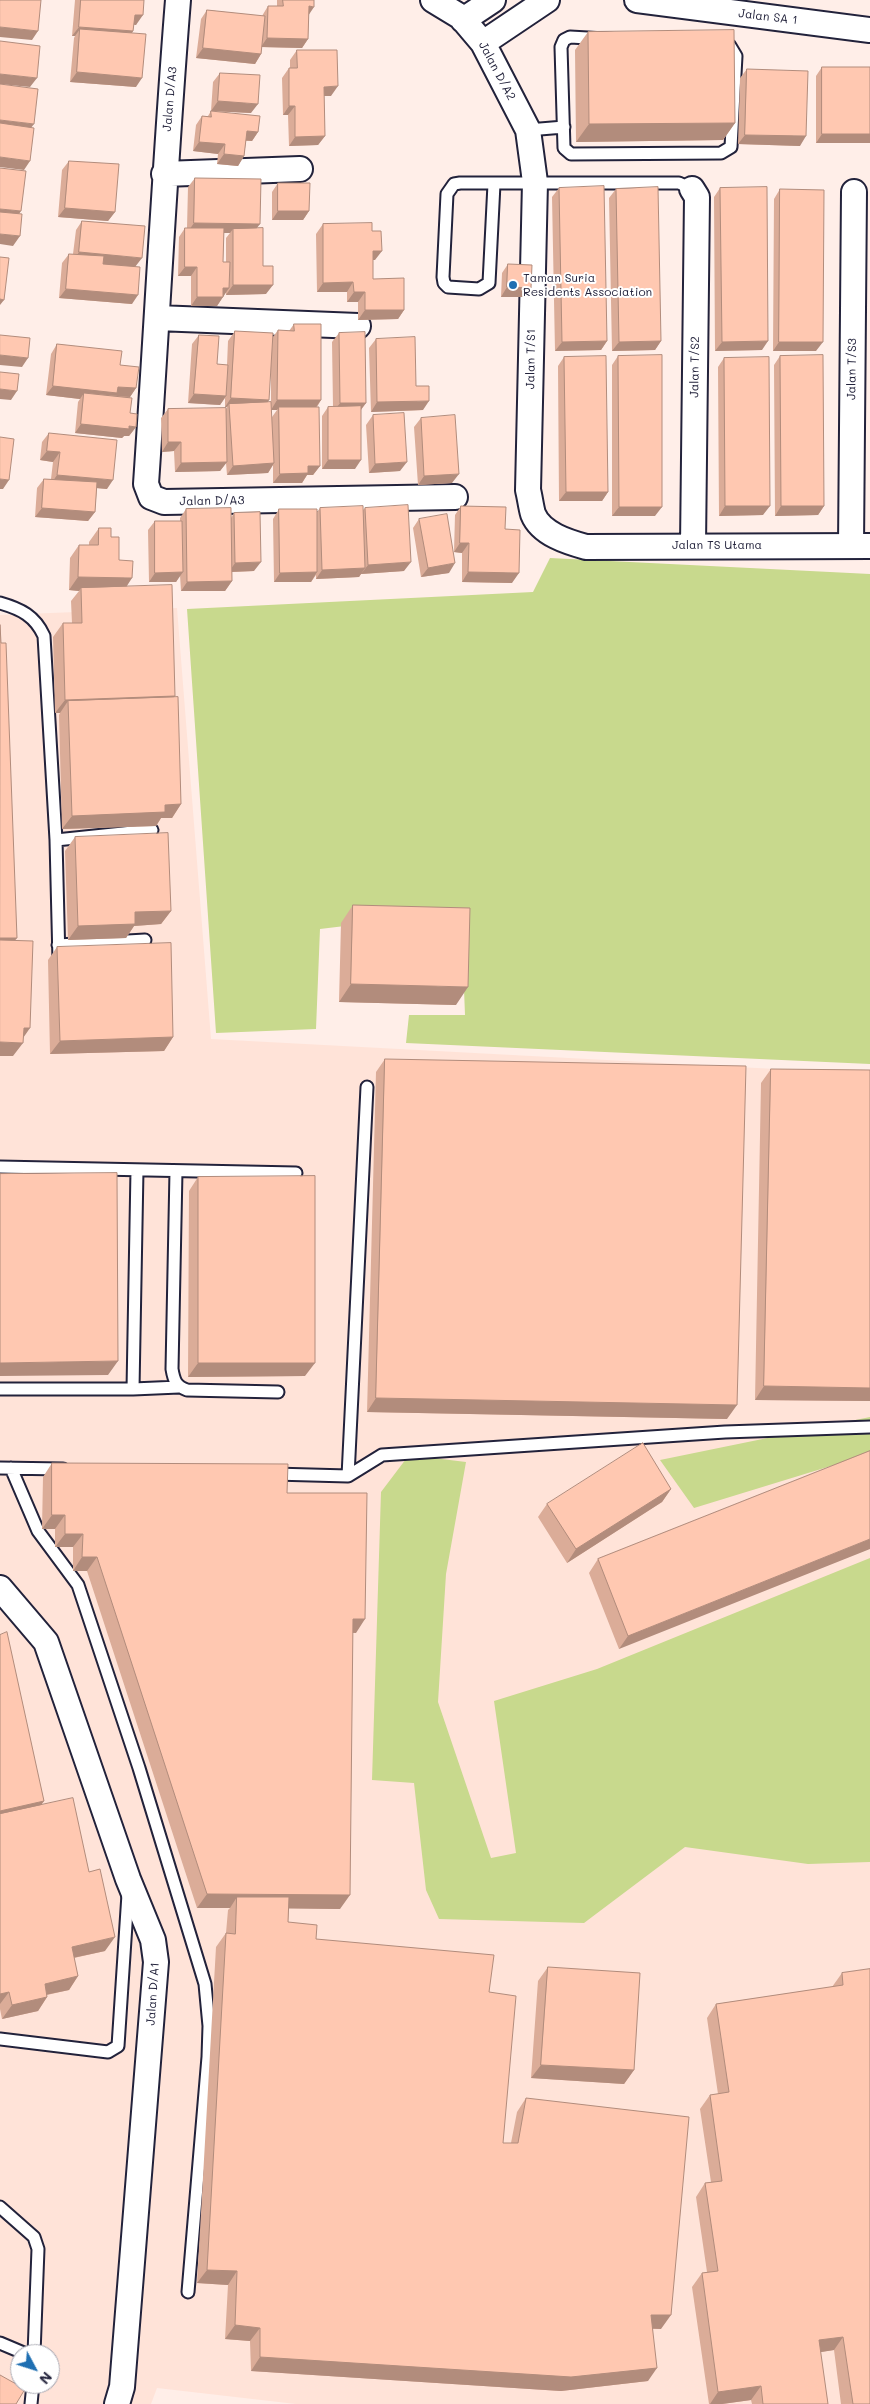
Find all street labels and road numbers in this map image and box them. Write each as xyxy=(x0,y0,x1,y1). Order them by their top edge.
street label: Jalan SA 1 xyxy=(738,6,798,28)
street label: Jalan D/A2 xyxy=(475,39,519,103)
street label: Jalan D/A3 xyxy=(160,66,180,132)
street label: Jalan T/S1 xyxy=(523,329,539,389)
street label: Jalan T/S2 xyxy=(687,336,703,398)
street label: Jalan T/S3 xyxy=(844,338,860,400)
street label: Jalan D/A3 xyxy=(179,493,245,509)
street label: Jalan TS Utama xyxy=(672,538,762,552)
street label: Jalan D/A1 xyxy=(144,1962,162,2026)

